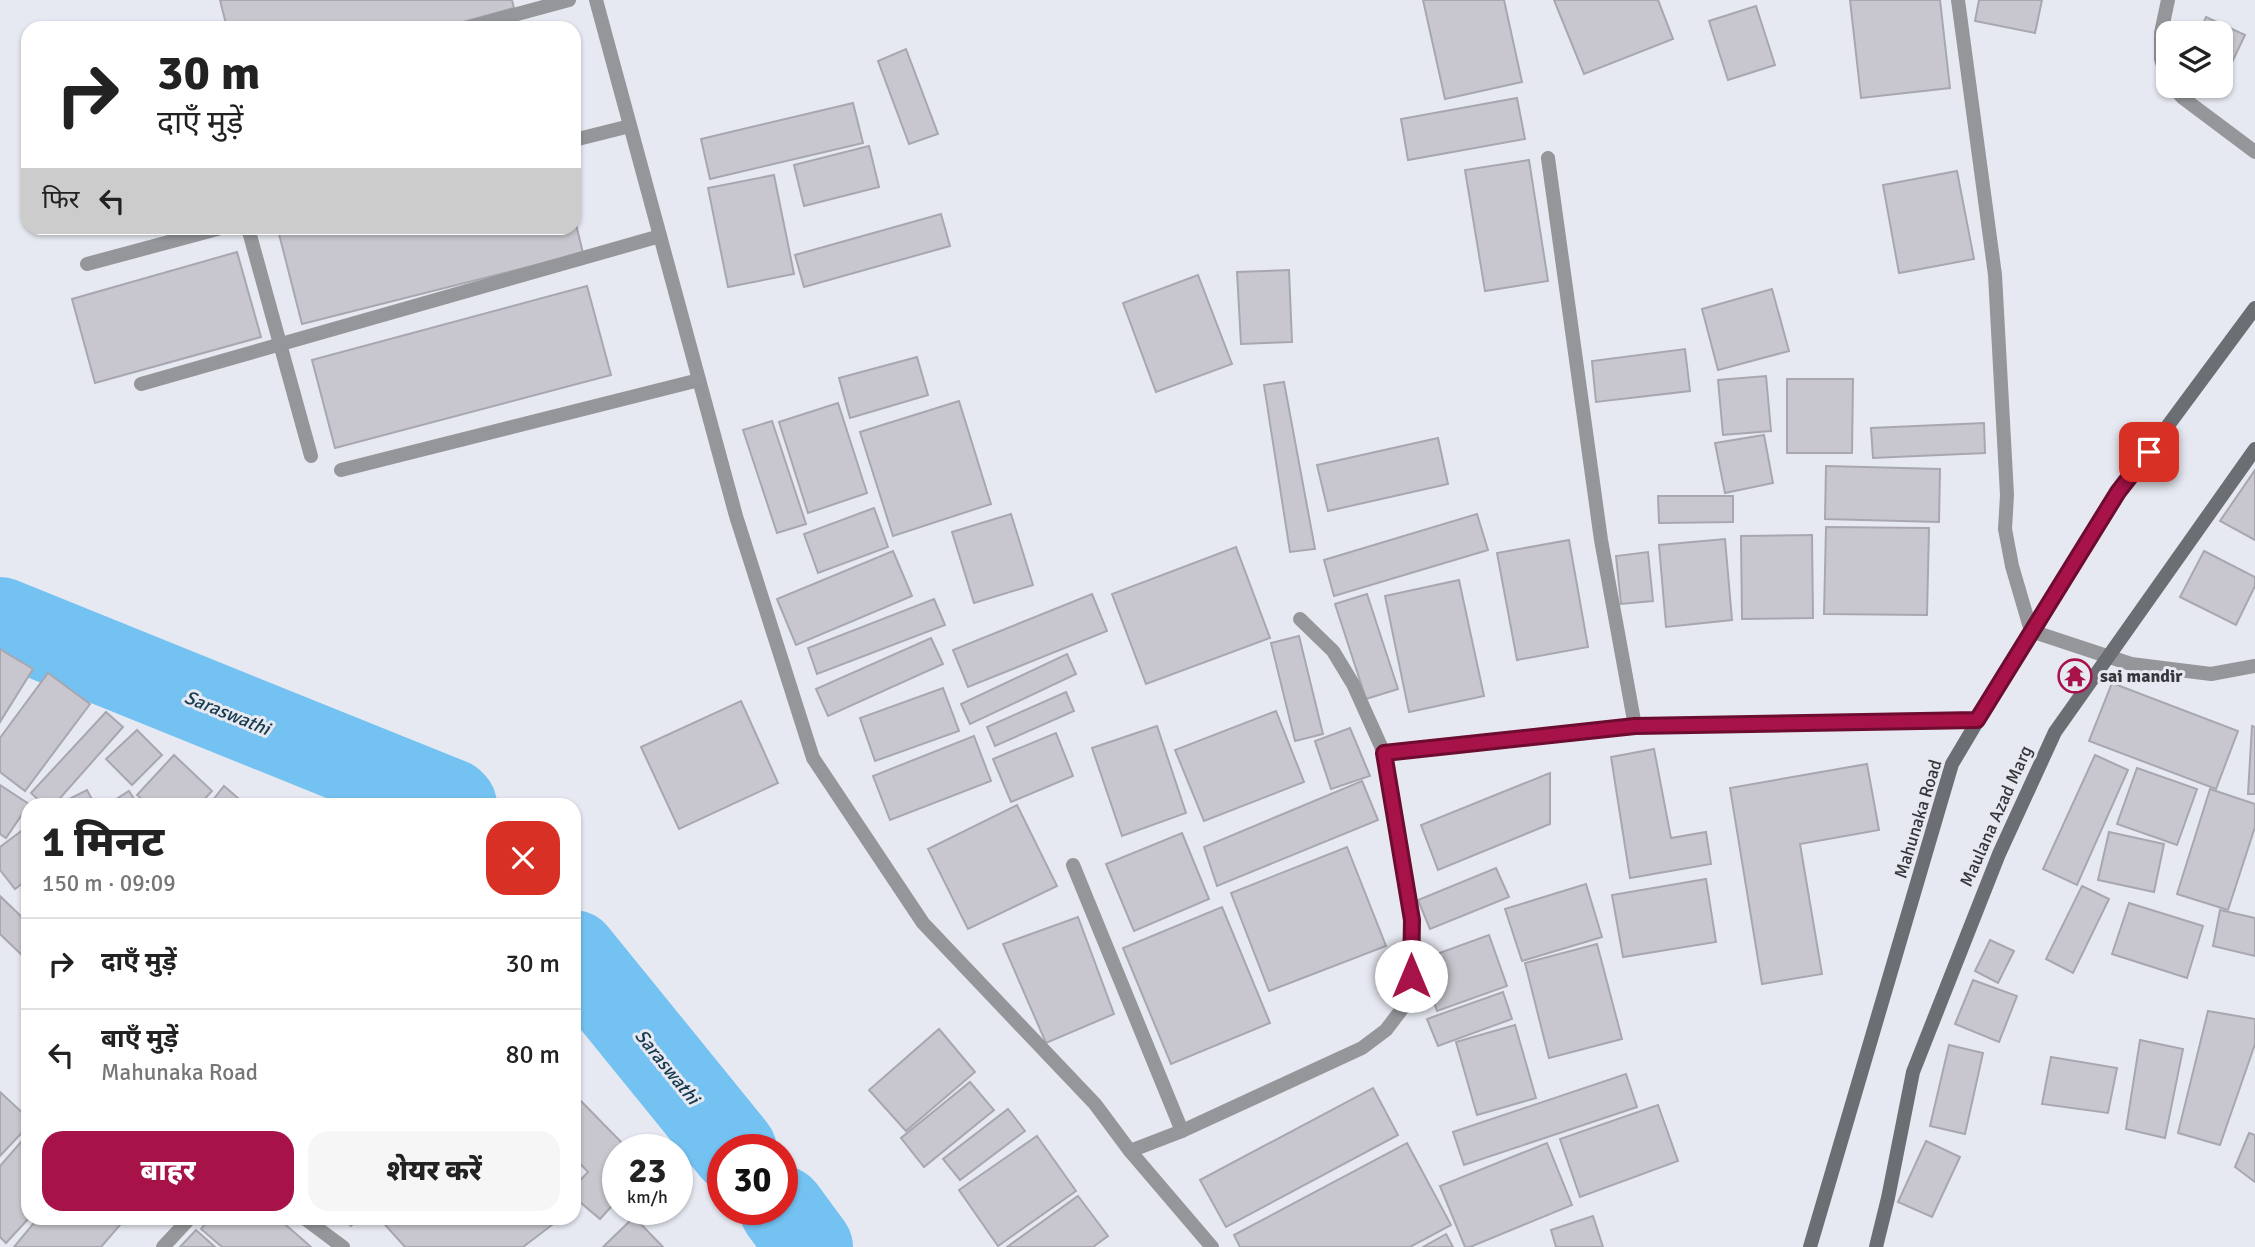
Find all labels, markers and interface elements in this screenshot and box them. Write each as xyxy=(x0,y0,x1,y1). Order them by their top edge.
map controls xyxy=(2156,21,2233,98)
button: layers xyxy=(2156,21,2233,98)
text: 30 m xyxy=(157,43,260,103)
icon: right xyxy=(42,49,133,140)
text: दाएँ मुड़ें xyxy=(157,103,243,142)
icon: left xyxy=(93,182,131,220)
text: फिर xyxy=(42,184,79,216)
pin xyxy=(2119,422,2179,482)
icon: arrive xyxy=(2130,433,2168,471)
temple icon: sai mandir xyxy=(2056,657,2094,695)
place label: sai mandir xyxy=(2100,665,2183,687)
water label: Saraswathi xyxy=(181,685,275,742)
street label: Maulana Azad Marg xyxy=(1955,742,2037,890)
street label: Mahunaka Road xyxy=(1890,757,1946,881)
text: 1 मिनट xyxy=(42,817,164,868)
button: close xyxy=(486,821,560,895)
text: 150 m · 09:09 xyxy=(42,869,176,898)
position arrow xyxy=(1374,939,1448,1013)
icon: right xyxy=(42,945,80,983)
text: दाएँ मुड़ें xyxy=(101,946,177,978)
text: 30 m xyxy=(505,948,560,980)
text: बाएँ मुड़ें xyxy=(101,1023,178,1055)
water label: Saraswathi xyxy=(629,1024,706,1111)
icon: left xyxy=(42,1036,80,1074)
text: 80 m xyxy=(505,1039,560,1071)
text: Mahunaka Road xyxy=(101,1058,258,1087)
button: बाहर xyxy=(42,1131,294,1211)
button: शेयर करें xyxy=(308,1131,560,1211)
speed limit sign: 30 xyxy=(707,1134,798,1225)
text: 23 xyxy=(629,1149,666,1192)
text: km/h xyxy=(627,1186,668,1208)

